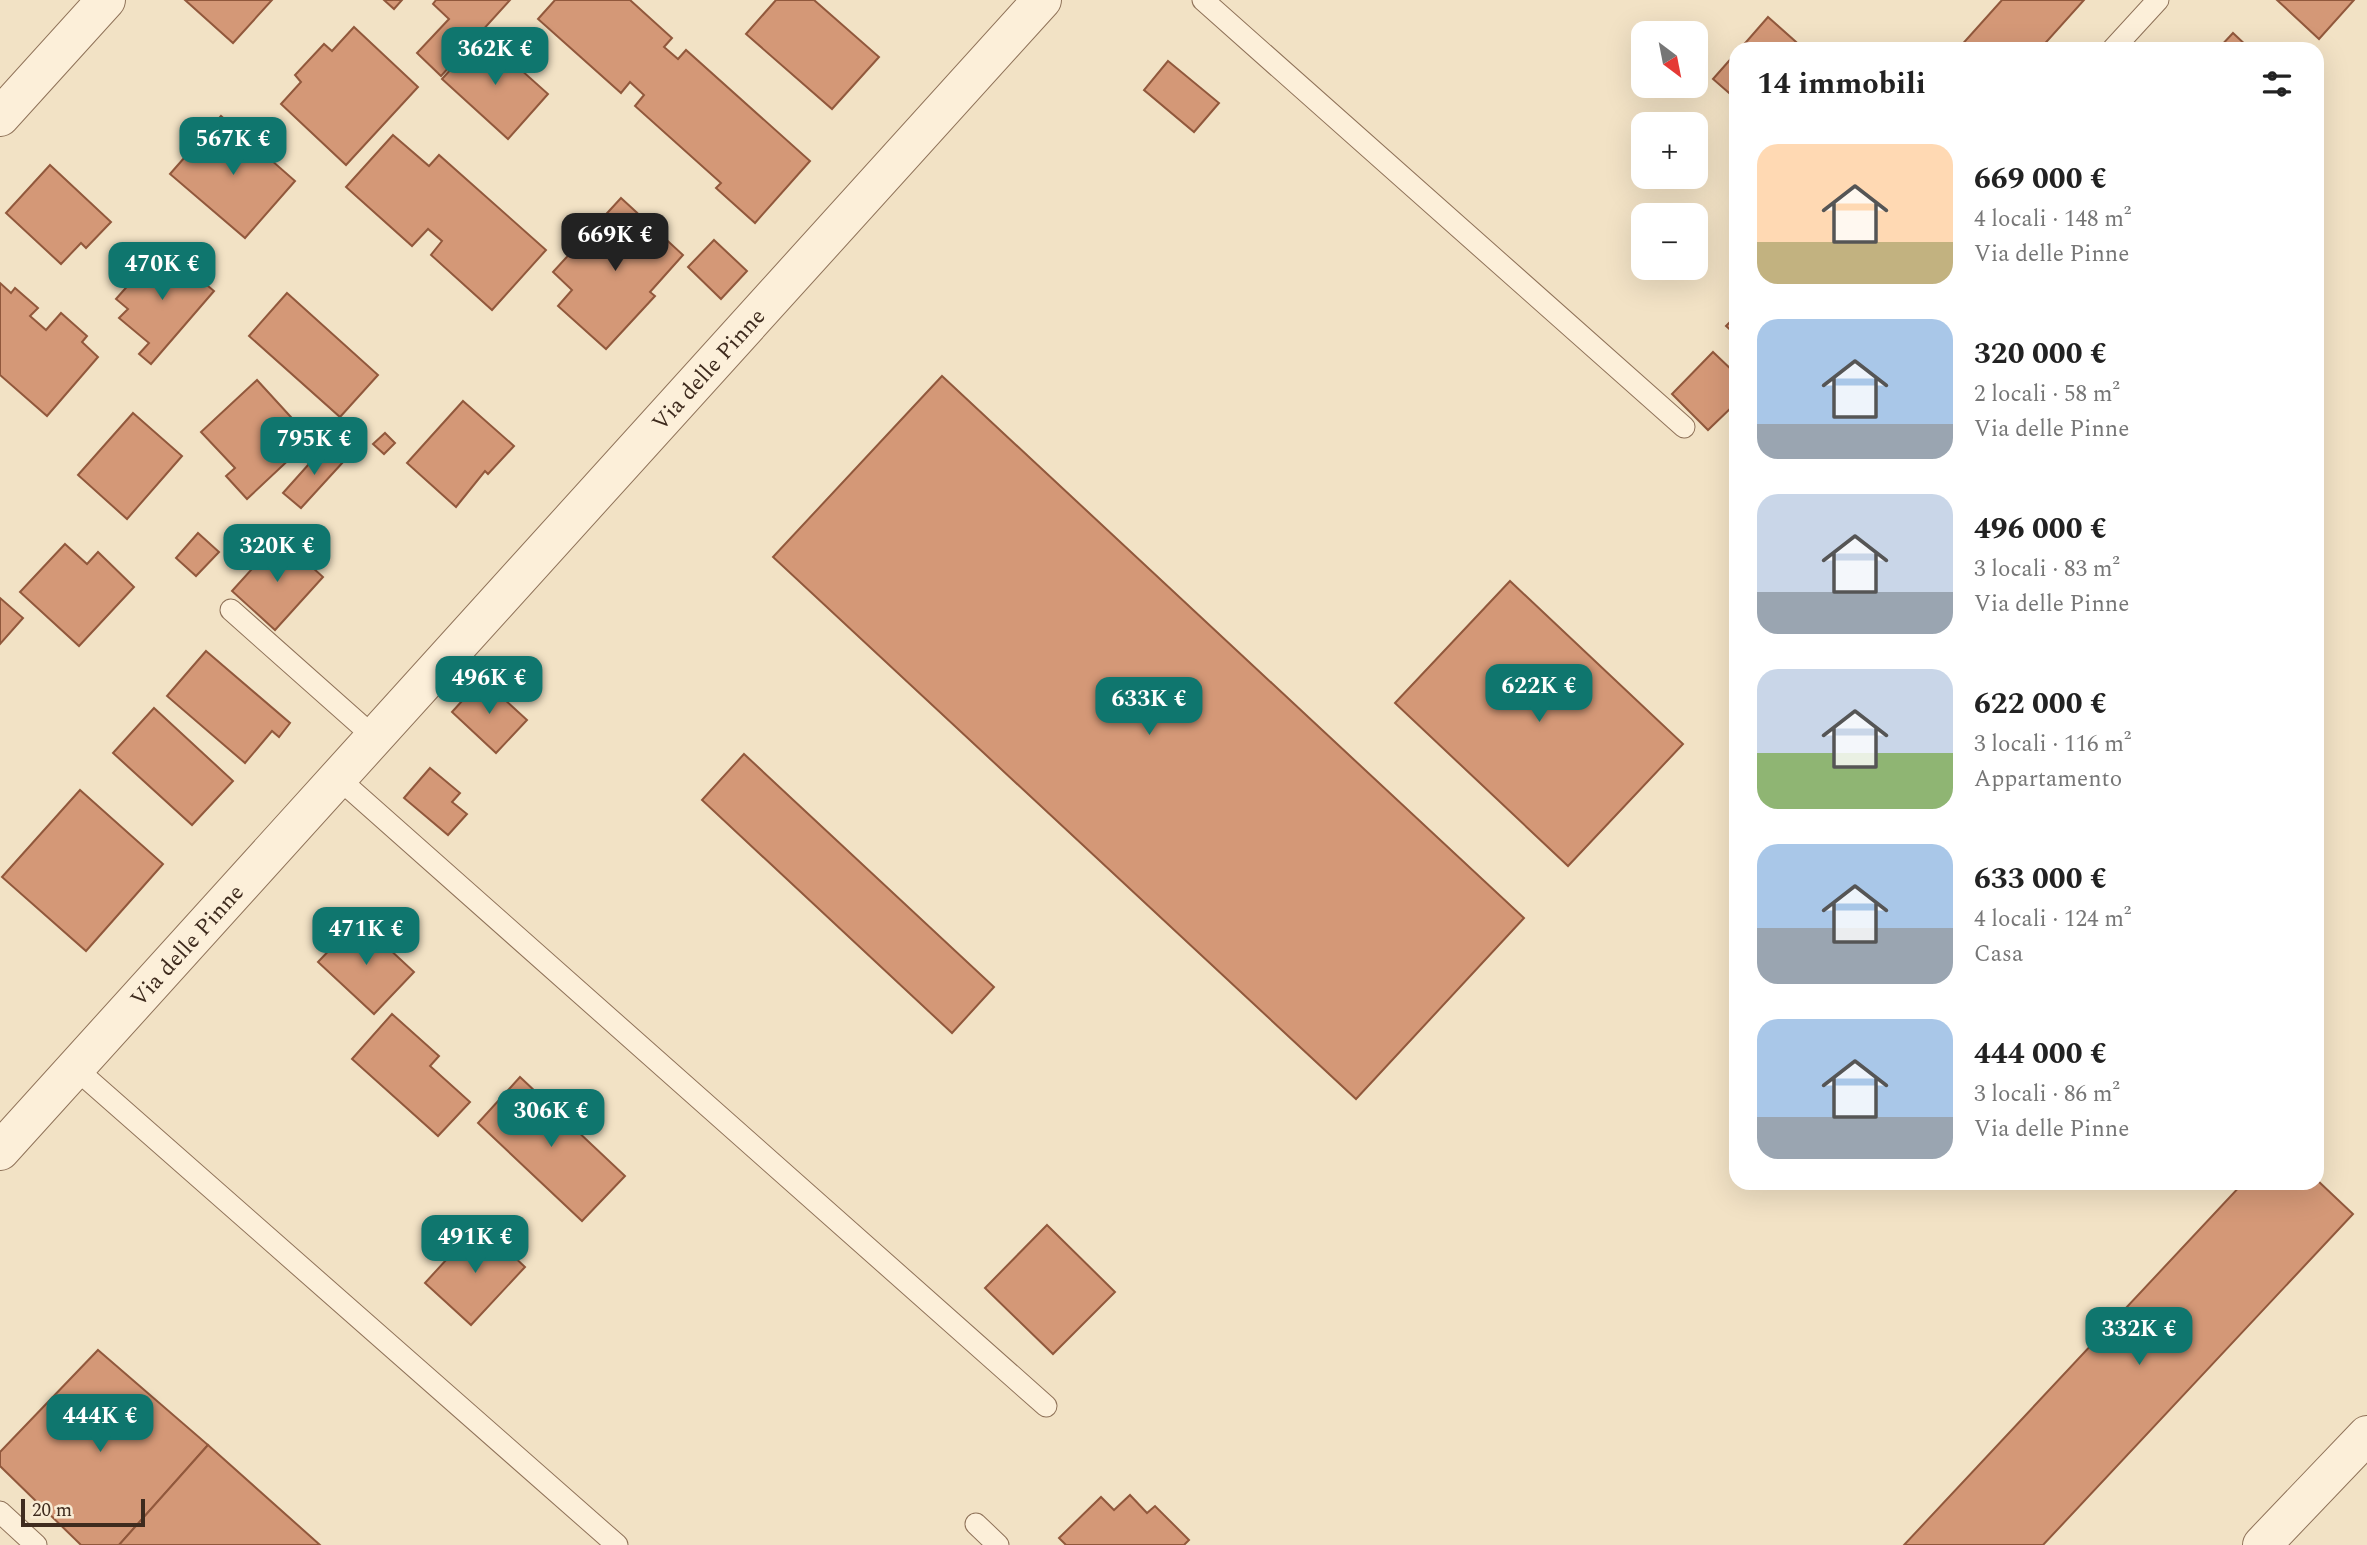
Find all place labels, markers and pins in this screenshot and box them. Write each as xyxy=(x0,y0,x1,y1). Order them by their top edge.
pin: 362K € xyxy=(438,28,552,87)
pin: 567K € xyxy=(176,118,290,177)
pin: 669K € xyxy=(558,214,672,273)
pin: 470K € xyxy=(105,243,219,302)
pin: 795K € xyxy=(257,418,371,477)
pin: 320K € xyxy=(220,524,334,584)
pin: 496K € xyxy=(432,656,546,716)
pin: 622K € xyxy=(1482,664,1596,724)
pin: 633K € xyxy=(1092,678,1206,737)
pin: 471K € xyxy=(309,908,423,967)
pin: 306K € xyxy=(494,1090,608,1149)
pin: 491K € xyxy=(418,1216,532,1275)
pin: 332K € xyxy=(2082,1308,2196,1367)
pin: 444K € xyxy=(43,1394,157,1454)

